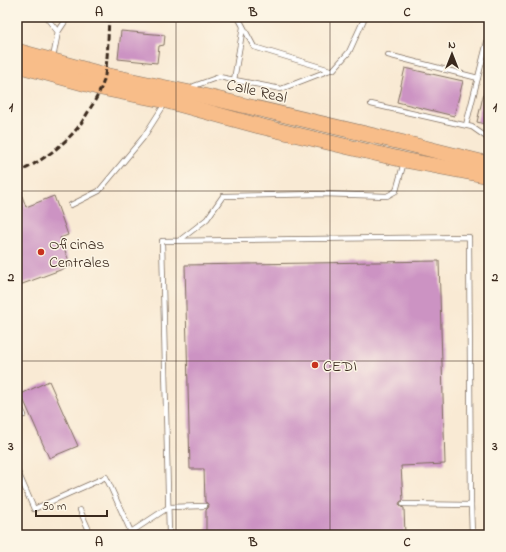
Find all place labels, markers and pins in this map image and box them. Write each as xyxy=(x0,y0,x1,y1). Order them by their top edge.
place label: Oficinas Centrales xyxy=(49,233,110,275)
marker: Oficinas Centrales xyxy=(36,247,46,257)
place label: CEDI xyxy=(323,355,357,379)
marker: CEDI xyxy=(310,360,320,370)

